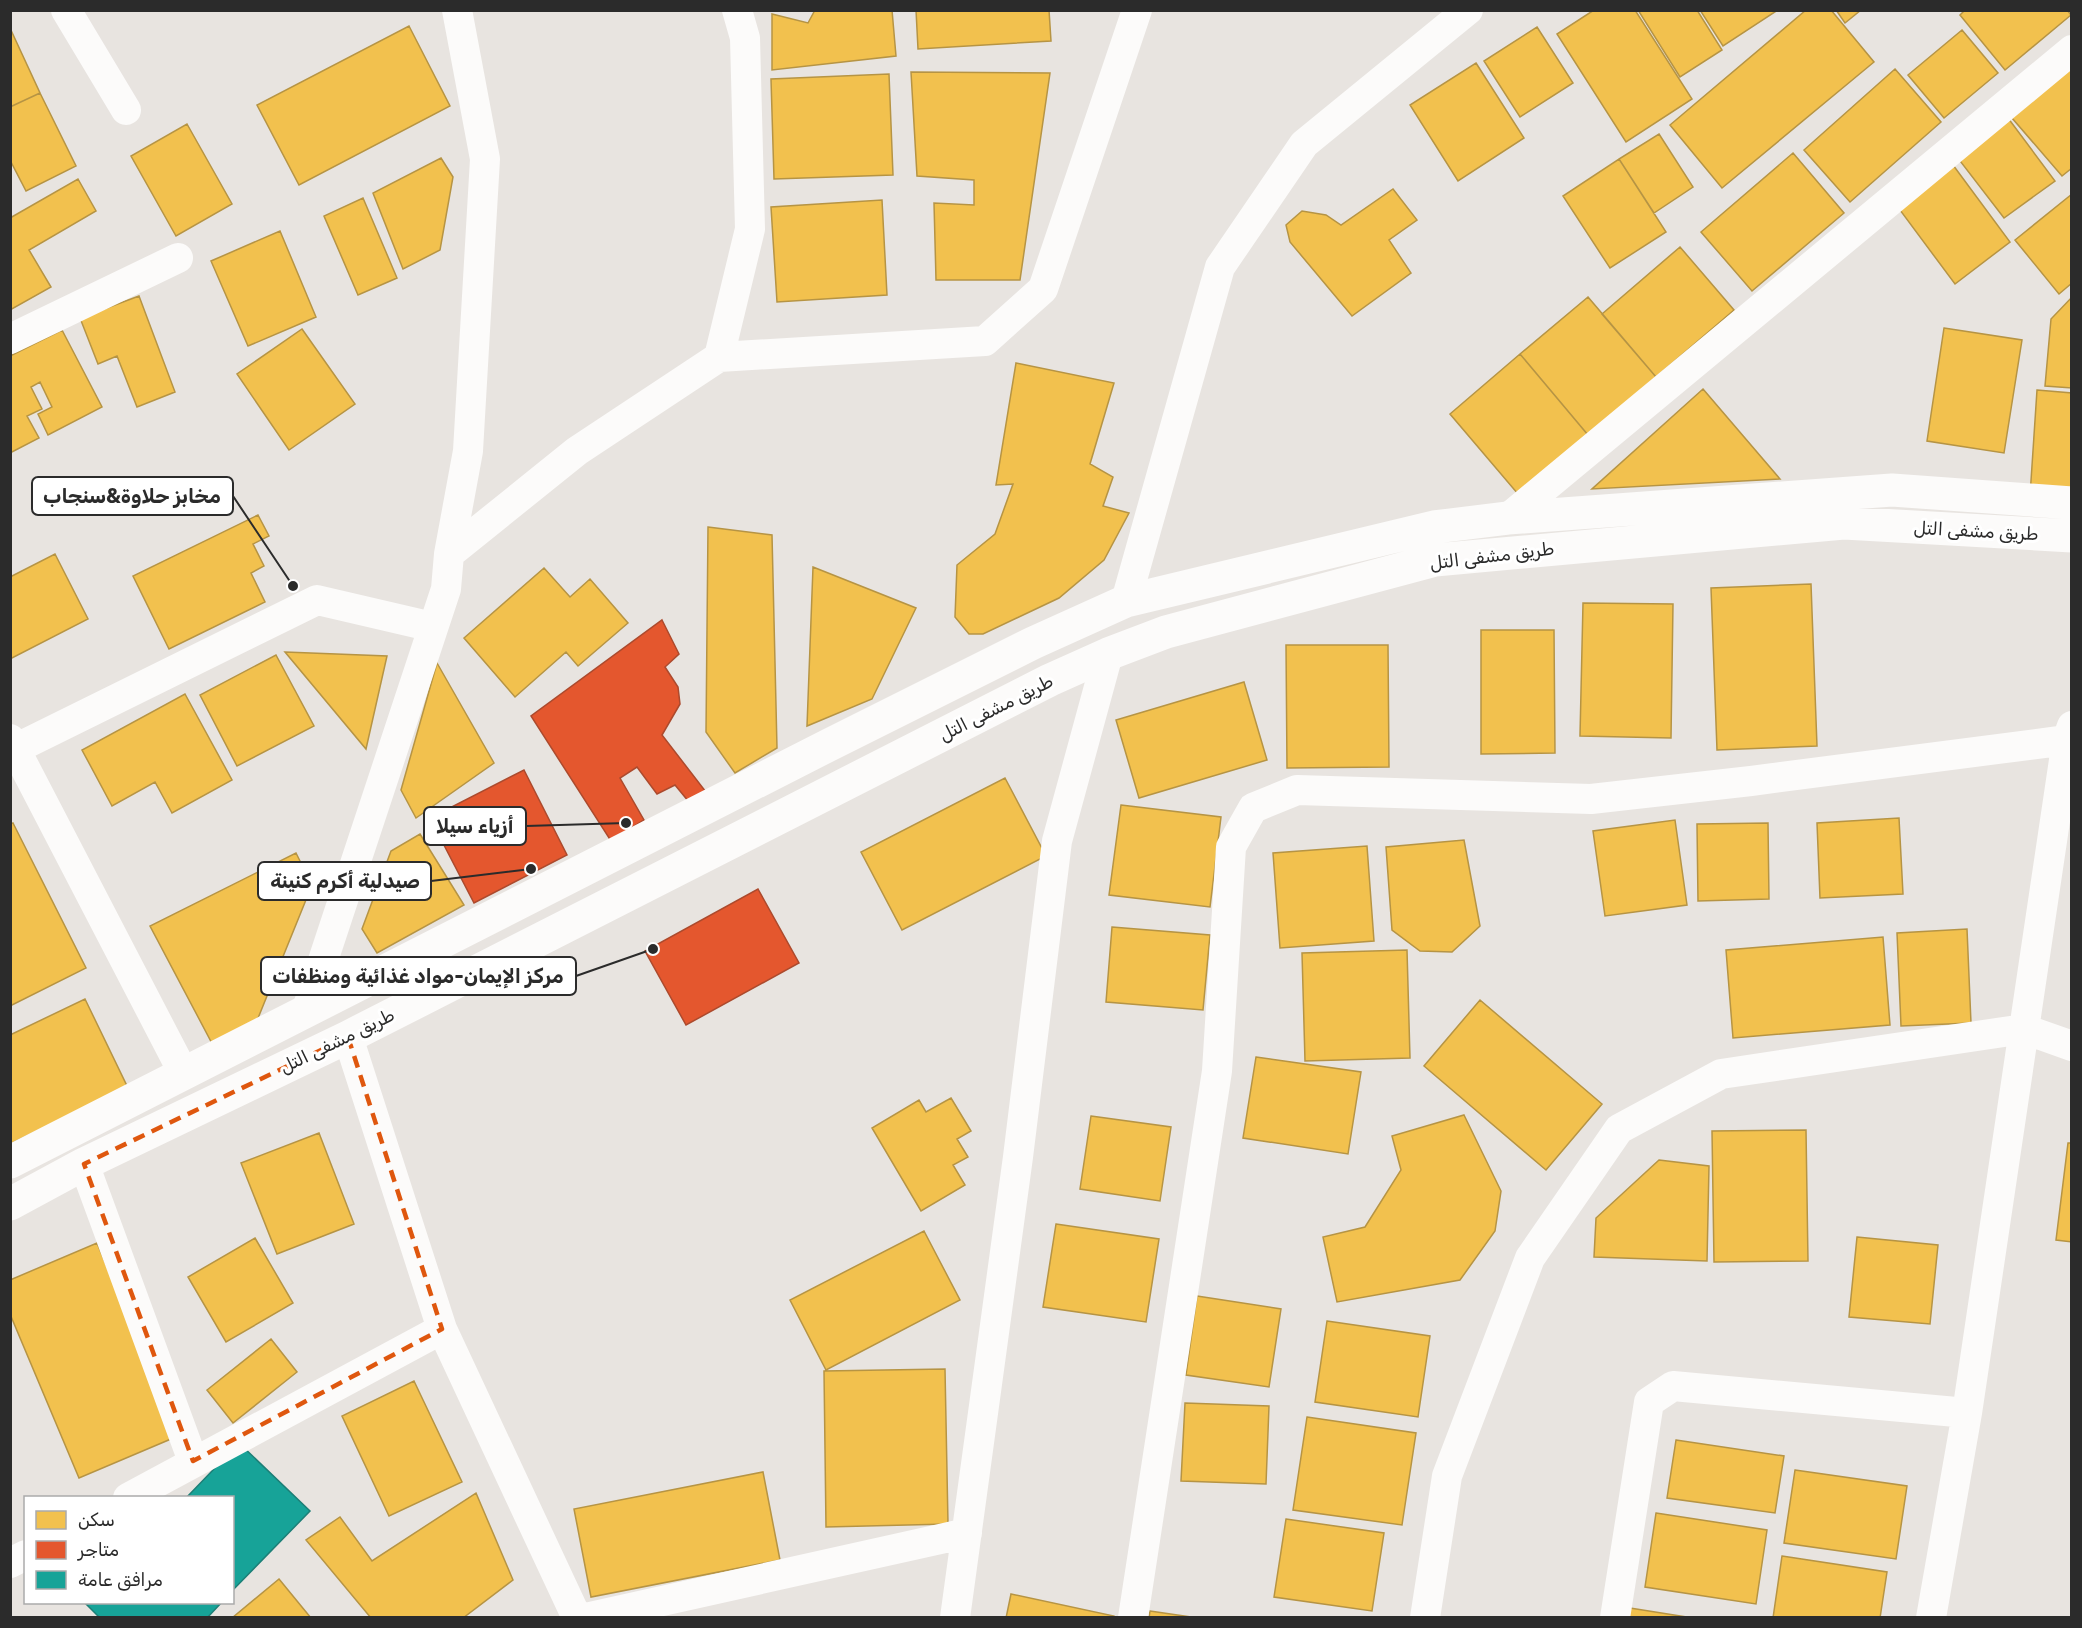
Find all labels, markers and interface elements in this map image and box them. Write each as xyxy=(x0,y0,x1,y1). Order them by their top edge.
callout: مخابز حلاوة&سنجاب xyxy=(32,477,233,515)
text: مخابز حلاوة&سنجاب xyxy=(43,484,221,508)
street label: طريق مشفى التل xyxy=(1913,517,2039,545)
street label: طريق مشفى التل xyxy=(1429,537,1555,575)
street label: طريق مشفى التل xyxy=(935,670,1057,746)
callout: أزياء سيلا xyxy=(424,807,526,845)
text: أزياء سيلا xyxy=(436,814,514,838)
callout: صيدلية أكرم كنينة xyxy=(258,862,431,900)
text: صيدلية أكرم كنينة xyxy=(270,869,420,894)
callout: مركز الإيمان-مواد غذائية ومنظفات xyxy=(261,957,576,995)
text: مركز الإيمان-مواد غذائية ومنظفات xyxy=(272,964,564,989)
street label: طريق مشفى التل xyxy=(276,1004,398,1078)
legend xyxy=(24,1496,234,1604)
text: سكن xyxy=(78,1509,115,1531)
text: متاجر xyxy=(77,1539,119,1561)
text: مرافق عامة xyxy=(78,1569,163,1591)

